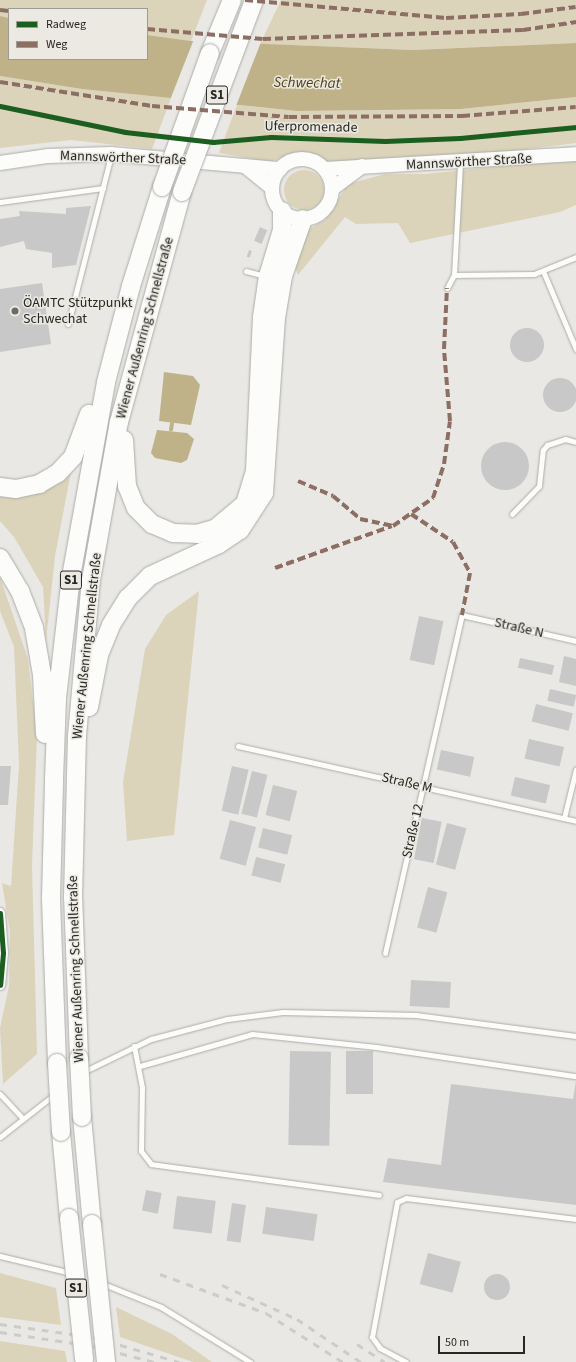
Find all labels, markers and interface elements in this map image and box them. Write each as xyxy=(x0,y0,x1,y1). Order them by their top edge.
legend xyxy=(8,8,148,60)
text: Radweg xyxy=(46,16,86,33)
text: Weg xyxy=(46,36,67,53)
water label: Schwechat xyxy=(273,73,341,93)
road number: S1 xyxy=(205,84,229,106)
street label: Uferpromenade xyxy=(264,118,358,136)
street label: Mannswörther Straße xyxy=(60,147,186,169)
street label: Mannswörther Straße xyxy=(406,150,532,174)
street label: Wiener Außenring Schnellstraße xyxy=(113,235,177,421)
place label: ÖAMTC Stützpunkt Schwechat xyxy=(23,295,132,328)
marker: ÖAMTC Stützpunkt Schwechat xyxy=(10,306,20,316)
street label: Wiener Außenring Schnellstraße xyxy=(69,552,105,740)
road number: S1 xyxy=(59,569,83,591)
street label: Straße N xyxy=(493,614,545,642)
street label: Straße M xyxy=(380,769,434,797)
street label: Straße 12 xyxy=(399,802,427,860)
street label: Wiener Außenring Schnellstraße xyxy=(64,875,88,1063)
road number: S1 xyxy=(64,1277,88,1299)
scale bar xyxy=(440,1328,527,1354)
text: 50 m xyxy=(445,1334,469,1351)

